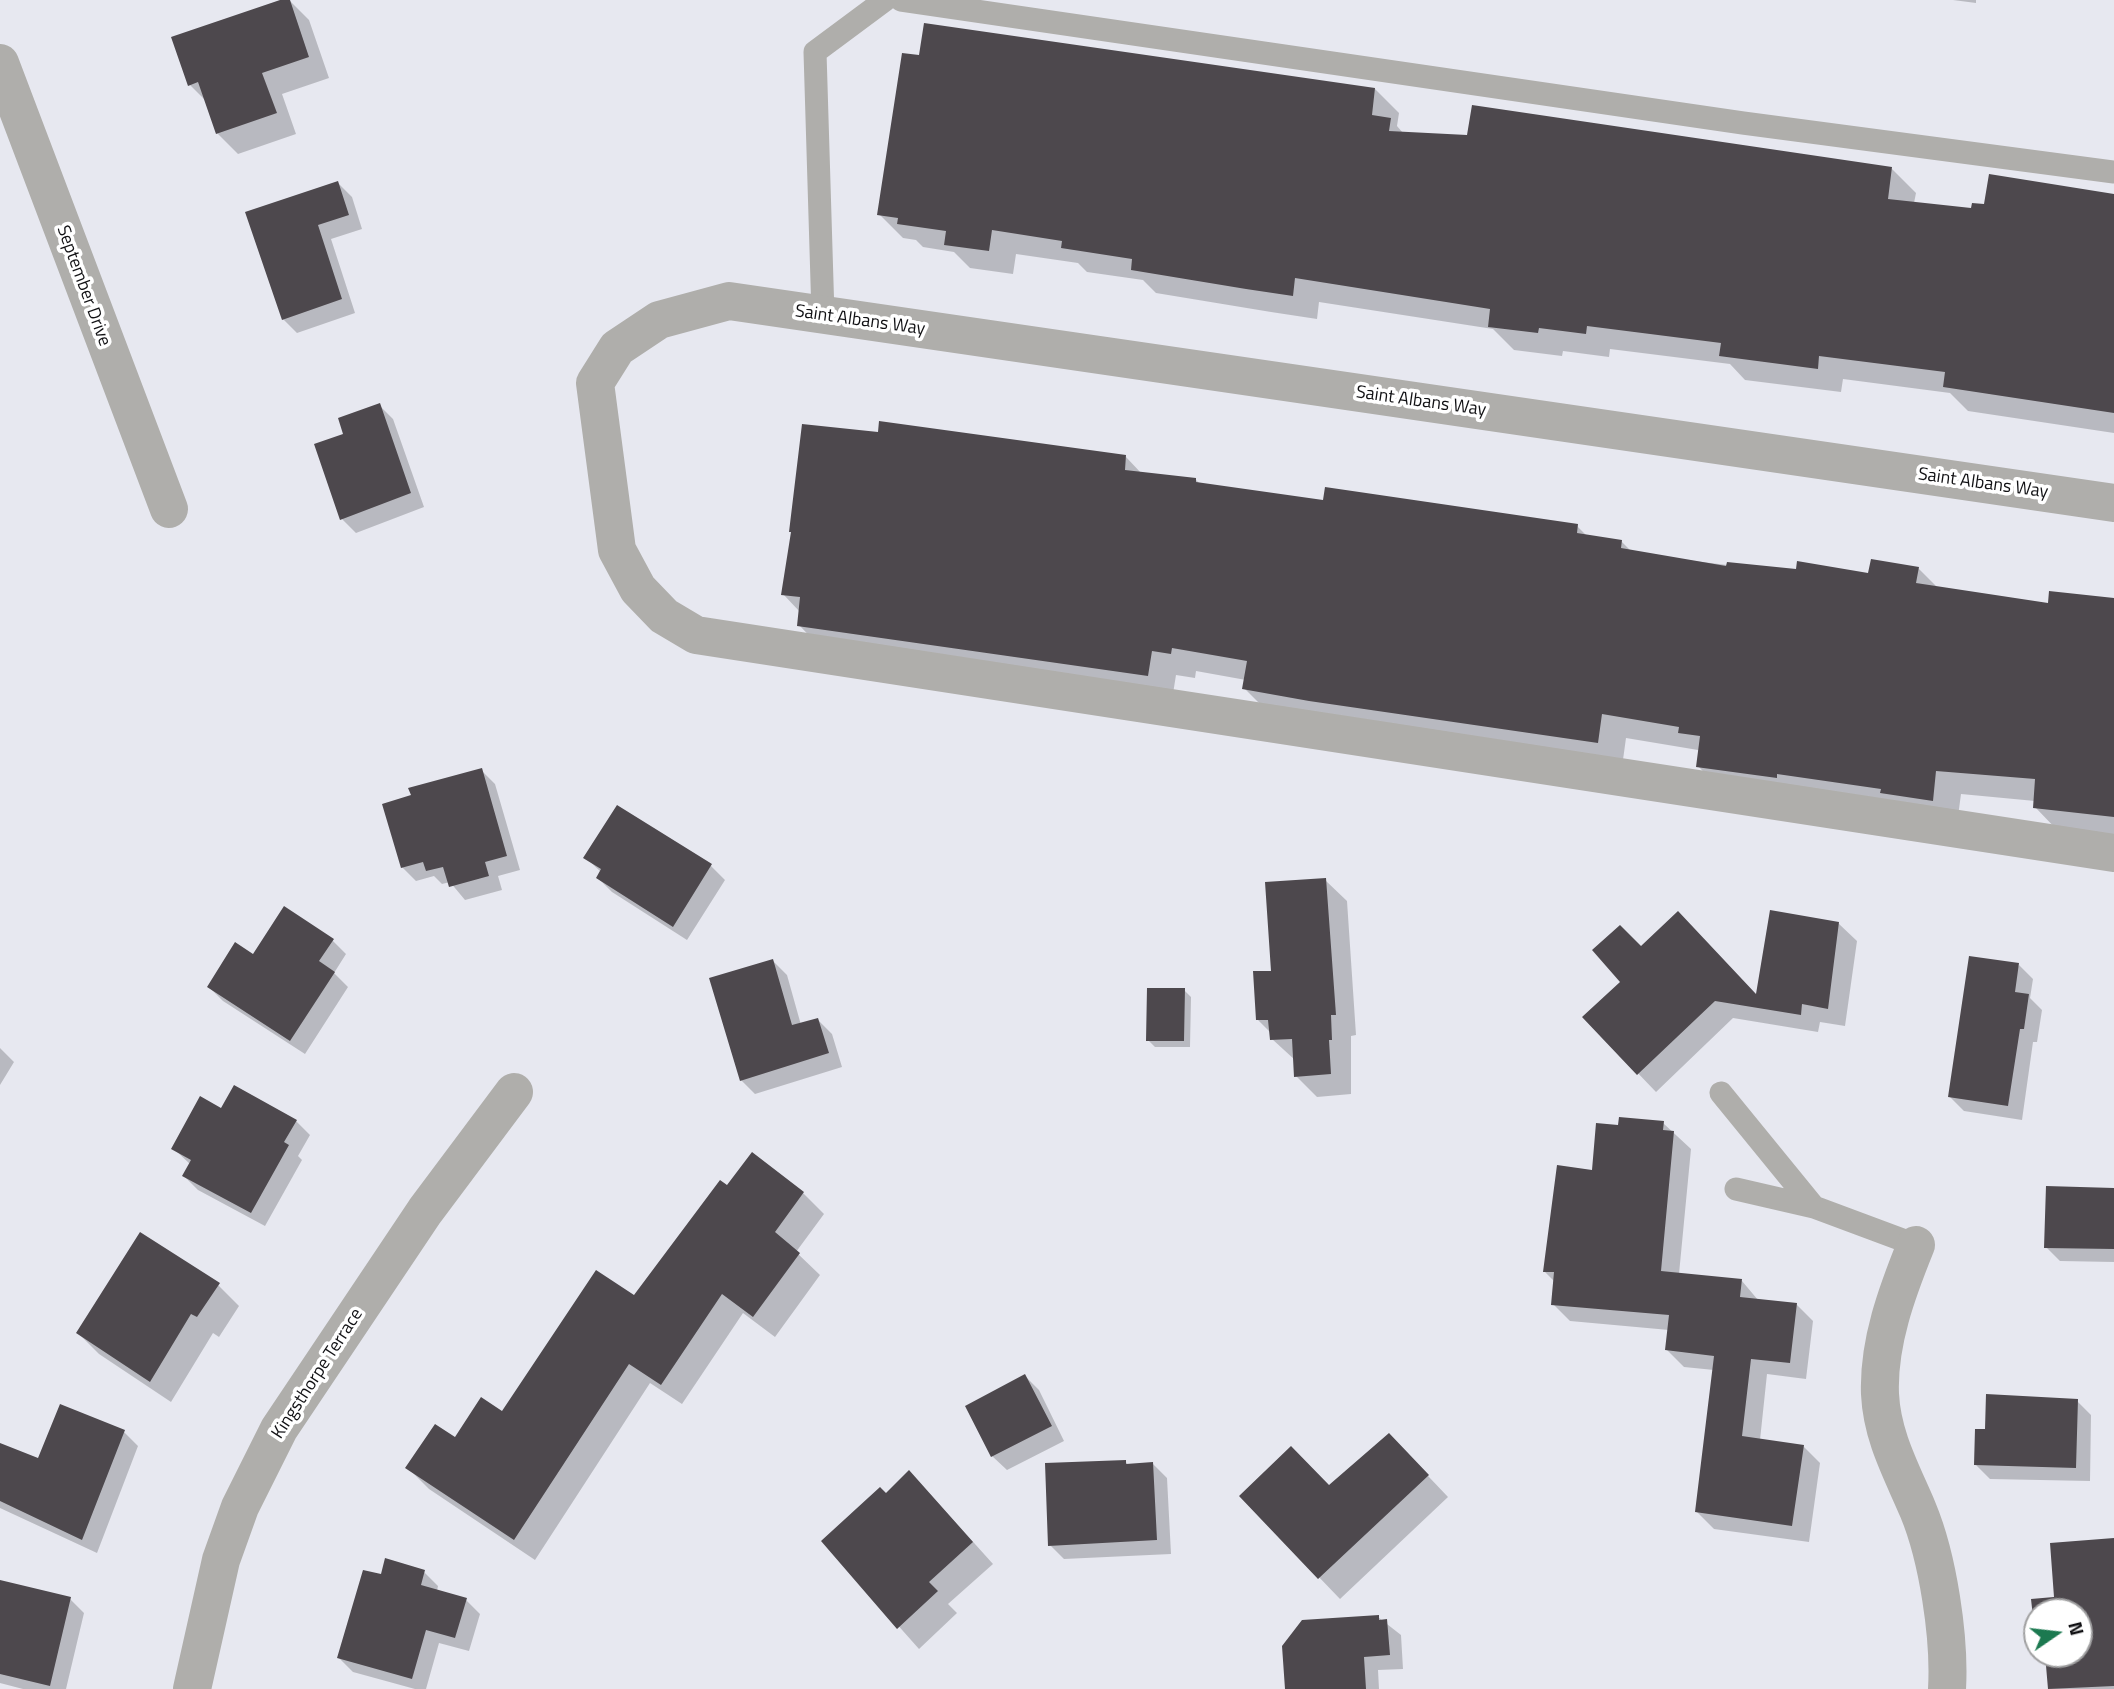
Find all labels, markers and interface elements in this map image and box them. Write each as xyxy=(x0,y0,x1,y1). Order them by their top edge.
street label: September Drive xyxy=(51,223,115,349)
street label: Saint Albans Way xyxy=(793,301,927,341)
street label: Saint Albans Way xyxy=(1354,382,1488,422)
street label: Saint Albans Way xyxy=(1916,464,2050,504)
street label: Kingsthorpe Terrace xyxy=(268,1305,368,1443)
north arrow xyxy=(2023,1598,2093,1668)
text: N xyxy=(2061,1618,2093,1638)

